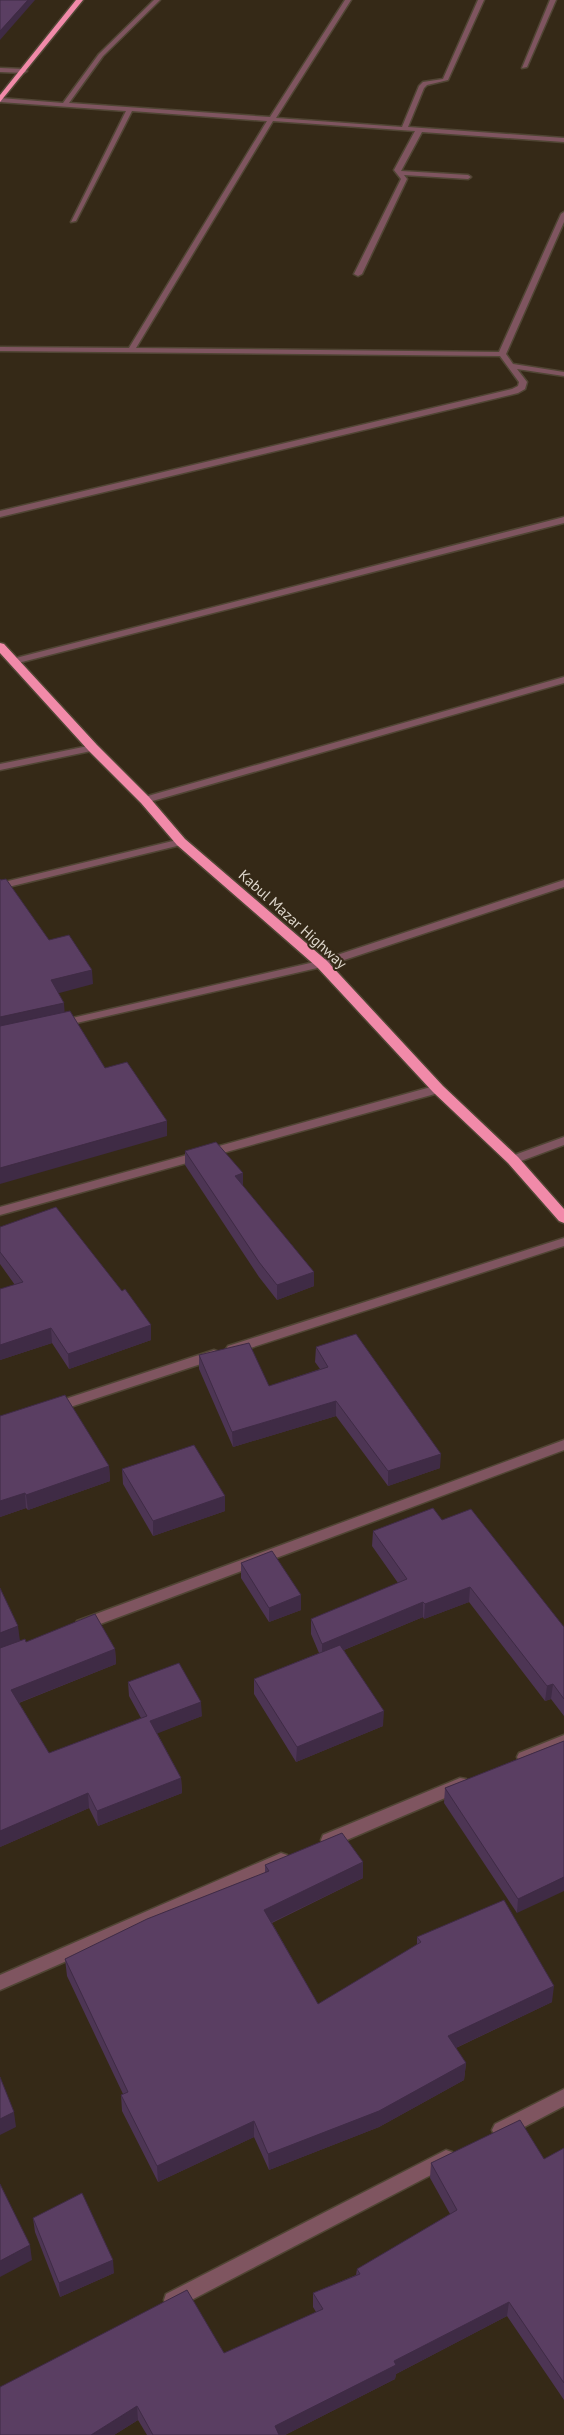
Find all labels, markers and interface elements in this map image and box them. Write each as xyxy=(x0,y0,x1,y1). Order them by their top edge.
street label: Kabul Mazar Highway xyxy=(235,865,351,973)

